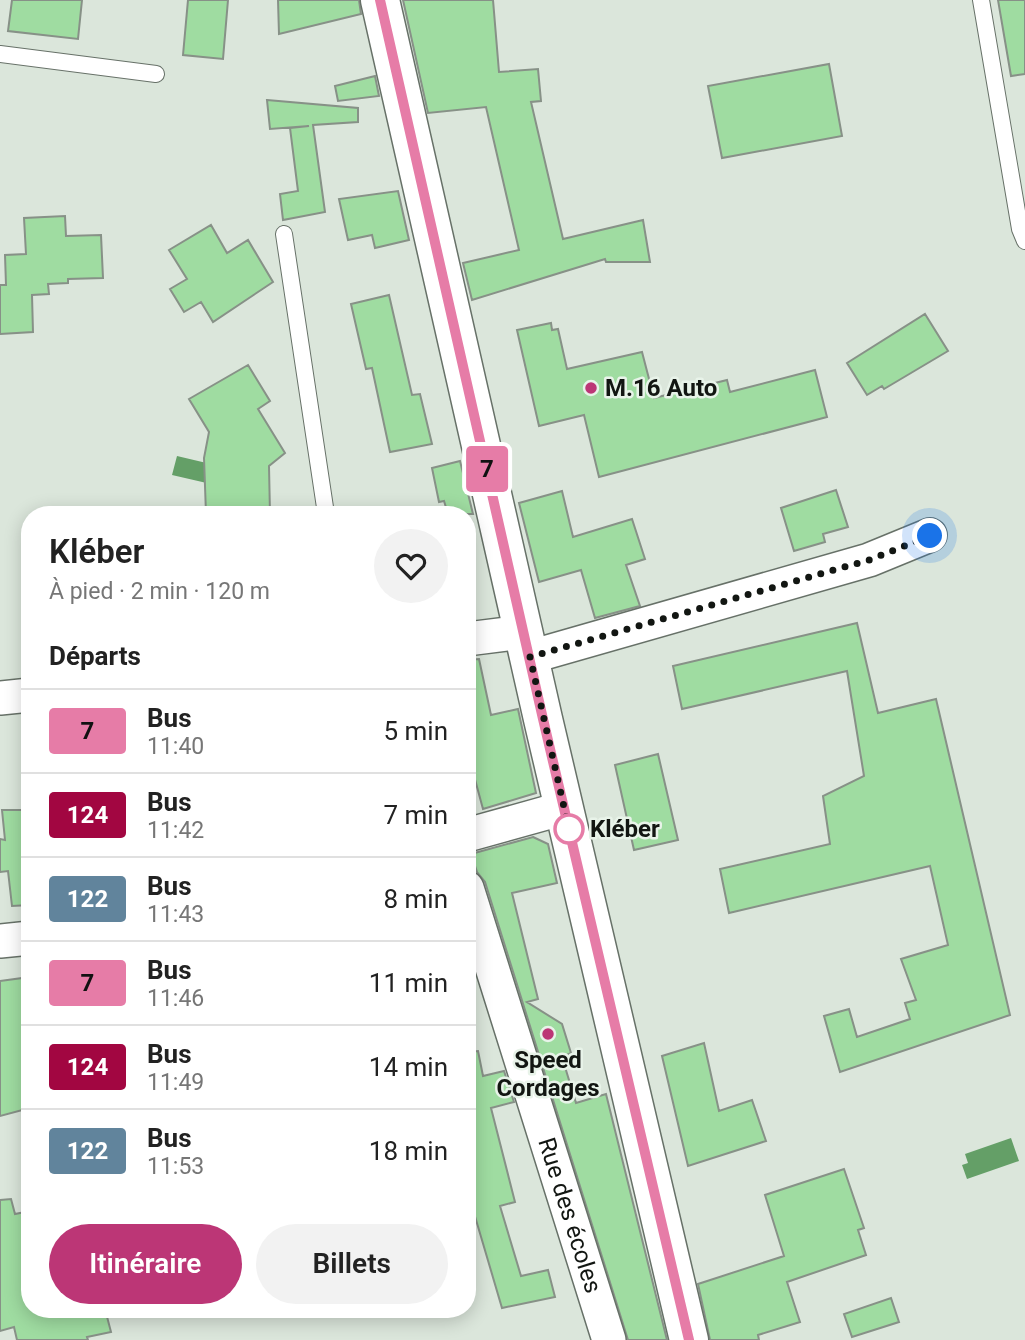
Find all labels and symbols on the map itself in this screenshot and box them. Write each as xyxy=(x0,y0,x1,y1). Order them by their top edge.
place label: M.16 Auto xyxy=(605,374,717,402)
marker: M.16 Auto xyxy=(583,380,599,396)
line badge: 7 xyxy=(464,446,510,492)
your location xyxy=(912,518,947,553)
marker: Kléber xyxy=(554,814,584,844)
place label: Kléber xyxy=(590,815,660,843)
marker: Speed Cordages xyxy=(540,1026,556,1042)
place label: Speed Cordages xyxy=(496,1046,600,1102)
street label: Rue des écoles xyxy=(532,1134,607,1296)

